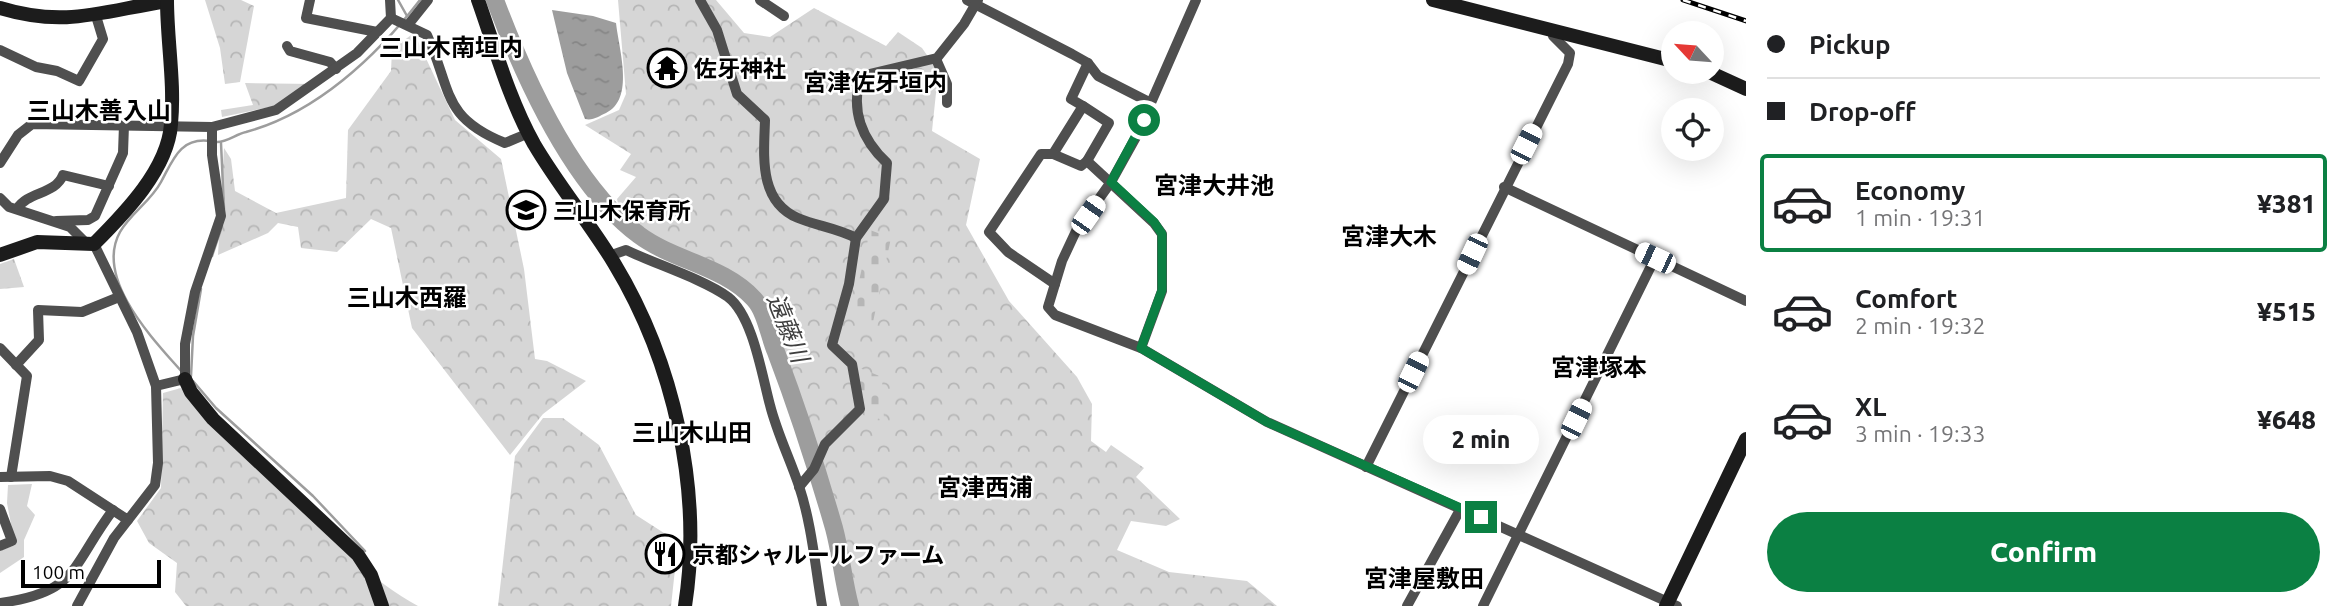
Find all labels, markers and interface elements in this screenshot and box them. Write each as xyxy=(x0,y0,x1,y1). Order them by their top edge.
north arrow xyxy=(1661,21,1724,84)
map controls xyxy=(1661,21,1724,161)
text: Pickup xyxy=(1809,30,1891,59)
district label: 三山木南垣内 xyxy=(379,34,523,61)
temple icon: 佐牙神社 xyxy=(646,47,688,89)
place label: 佐牙神社 xyxy=(694,56,786,81)
district label: 宮津佐牙垣内 xyxy=(803,69,947,96)
district label: 三山木善入山 xyxy=(27,97,171,124)
text: Drop-off xyxy=(1809,97,1916,126)
button: locate xyxy=(1661,98,1724,161)
route start xyxy=(1128,104,1160,136)
car xyxy=(1508,121,1545,167)
district label: 宮津大井池 xyxy=(1154,172,1274,199)
icon: car xyxy=(1771,172,1834,235)
text: Economy xyxy=(1855,176,1965,205)
school or university icon: 三山木保育所 xyxy=(505,189,547,231)
text: ¥381 xyxy=(2257,189,2316,218)
car xyxy=(1068,192,1109,238)
place label: 三山木保育所 xyxy=(553,198,691,223)
text: 1 min · 19:31 xyxy=(1855,205,1986,230)
district label: 宮津大木 xyxy=(1341,223,1437,250)
car xyxy=(1454,231,1491,277)
car xyxy=(1632,240,1679,276)
icon: car xyxy=(1771,280,1834,343)
district label: 三山木西羅 xyxy=(347,284,467,311)
text: Comfort xyxy=(1855,284,1958,313)
water label: 遠藤川 xyxy=(762,290,815,369)
text: ¥515 xyxy=(2257,297,2316,326)
text: 2 min · 19:32 xyxy=(1855,313,1986,338)
car xyxy=(1395,349,1432,395)
district label: 宮津塚本 xyxy=(1551,354,1647,381)
icon: car xyxy=(1771,388,1834,451)
text: XL xyxy=(1855,392,1886,421)
car xyxy=(1558,396,1595,442)
text: ¥648 xyxy=(2257,405,2316,434)
callout: 2 min xyxy=(1423,416,1539,464)
district label: 三山木山田 xyxy=(632,419,752,446)
text: 3 min · 19:33 xyxy=(1855,421,1986,446)
text: 2 min xyxy=(1452,427,1510,452)
district label: 宮津西浦 xyxy=(937,474,1033,501)
route end xyxy=(1465,501,1497,533)
button: Confirm xyxy=(1767,512,2320,592)
restaurant icon: 京都シャルールファーム xyxy=(644,533,686,575)
place label: 京都シャルールファーム xyxy=(692,542,944,567)
scale bar xyxy=(21,557,161,589)
text: 100 m xyxy=(32,561,85,583)
district label: 宮津屋敷田 xyxy=(1364,565,1484,592)

